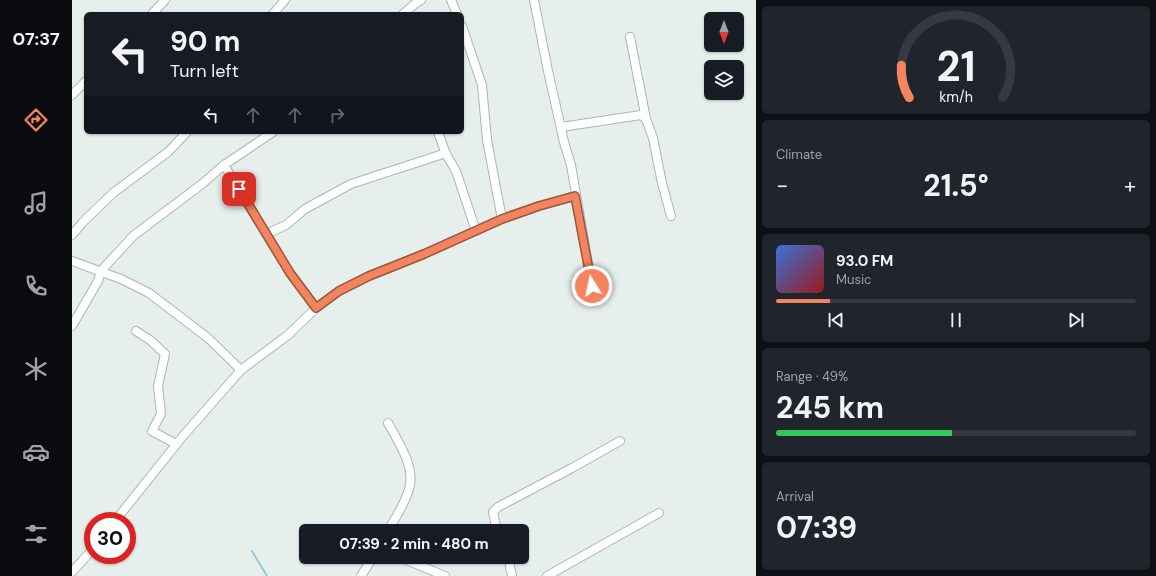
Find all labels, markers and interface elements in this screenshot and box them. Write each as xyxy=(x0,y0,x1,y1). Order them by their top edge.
north arrow xyxy=(704,12,744,52)
map controls xyxy=(704,12,744,100)
text: 90 m xyxy=(170,23,240,60)
text: 07:37 xyxy=(12,27,60,51)
icon: left xyxy=(104,28,156,80)
text: 21 xyxy=(936,40,976,94)
text: Turn left xyxy=(170,59,239,83)
button: layers xyxy=(704,60,744,100)
text: km/h xyxy=(939,88,973,106)
icon: left xyxy=(200,104,222,126)
icon: ahead xyxy=(242,104,264,126)
icon: ahead xyxy=(284,104,306,126)
icon: right xyxy=(326,104,348,126)
icon: directions xyxy=(22,106,50,134)
text: Climate xyxy=(776,146,822,163)
text: 21.5° xyxy=(923,166,989,205)
text: − xyxy=(776,171,788,200)
text: + xyxy=(1124,171,1136,200)
pin xyxy=(222,172,256,206)
icon: arrive xyxy=(228,178,250,200)
icon: music xyxy=(22,189,50,217)
text: 93.0 FM xyxy=(836,251,893,271)
position arrow xyxy=(571,265,613,307)
text: Music xyxy=(836,271,871,288)
icon: phone xyxy=(22,272,50,300)
icon: previous xyxy=(825,309,847,331)
icon: pause xyxy=(945,309,967,331)
icon: next xyxy=(1065,309,1087,331)
icon: climate xyxy=(22,355,50,383)
text: Range · 49% xyxy=(776,368,848,385)
text: 245 km xyxy=(776,388,884,427)
icon: car xyxy=(22,438,50,466)
text: Arrival xyxy=(776,488,814,505)
text: 07:39 xyxy=(776,508,857,547)
speed limit sign: 30 xyxy=(84,512,136,564)
icon: filters xyxy=(22,520,50,548)
text: 07:39 · 2 min · 480 m xyxy=(339,534,489,554)

